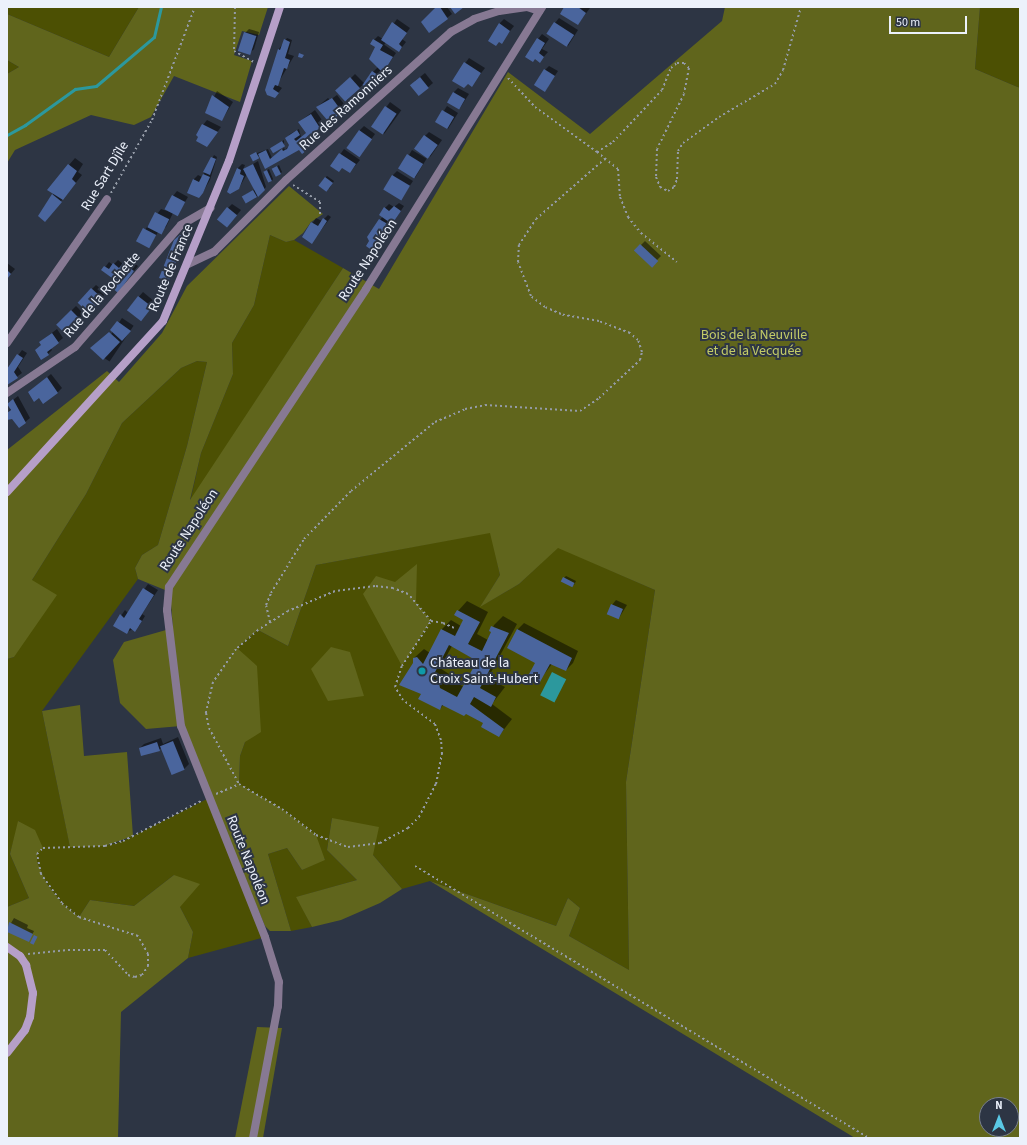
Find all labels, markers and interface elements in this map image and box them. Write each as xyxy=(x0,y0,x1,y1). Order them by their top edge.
scale bar xyxy=(891,8,969,34)
text: 50 m xyxy=(896,14,920,31)
street label: Rue des Ramonniers xyxy=(296,62,396,154)
street label: Rue Sart Djîle xyxy=(78,138,132,214)
street label: Route Napoléon xyxy=(335,216,401,304)
street label: Route de France xyxy=(145,222,197,314)
street label: Rue de la Rochette xyxy=(60,249,144,341)
park label: Bois de la Neuville et de la Vecquée xyxy=(701,327,807,360)
street label: Route Napoléon xyxy=(156,486,222,574)
place label: Château de la Croix Saint-Hubert xyxy=(430,655,538,688)
marker: Château de la Croix Saint-Hubert xyxy=(417,666,427,676)
street label: Route Napoléon xyxy=(223,813,273,907)
north arrow xyxy=(979,1097,1019,1137)
text: N xyxy=(995,1098,1003,1113)

